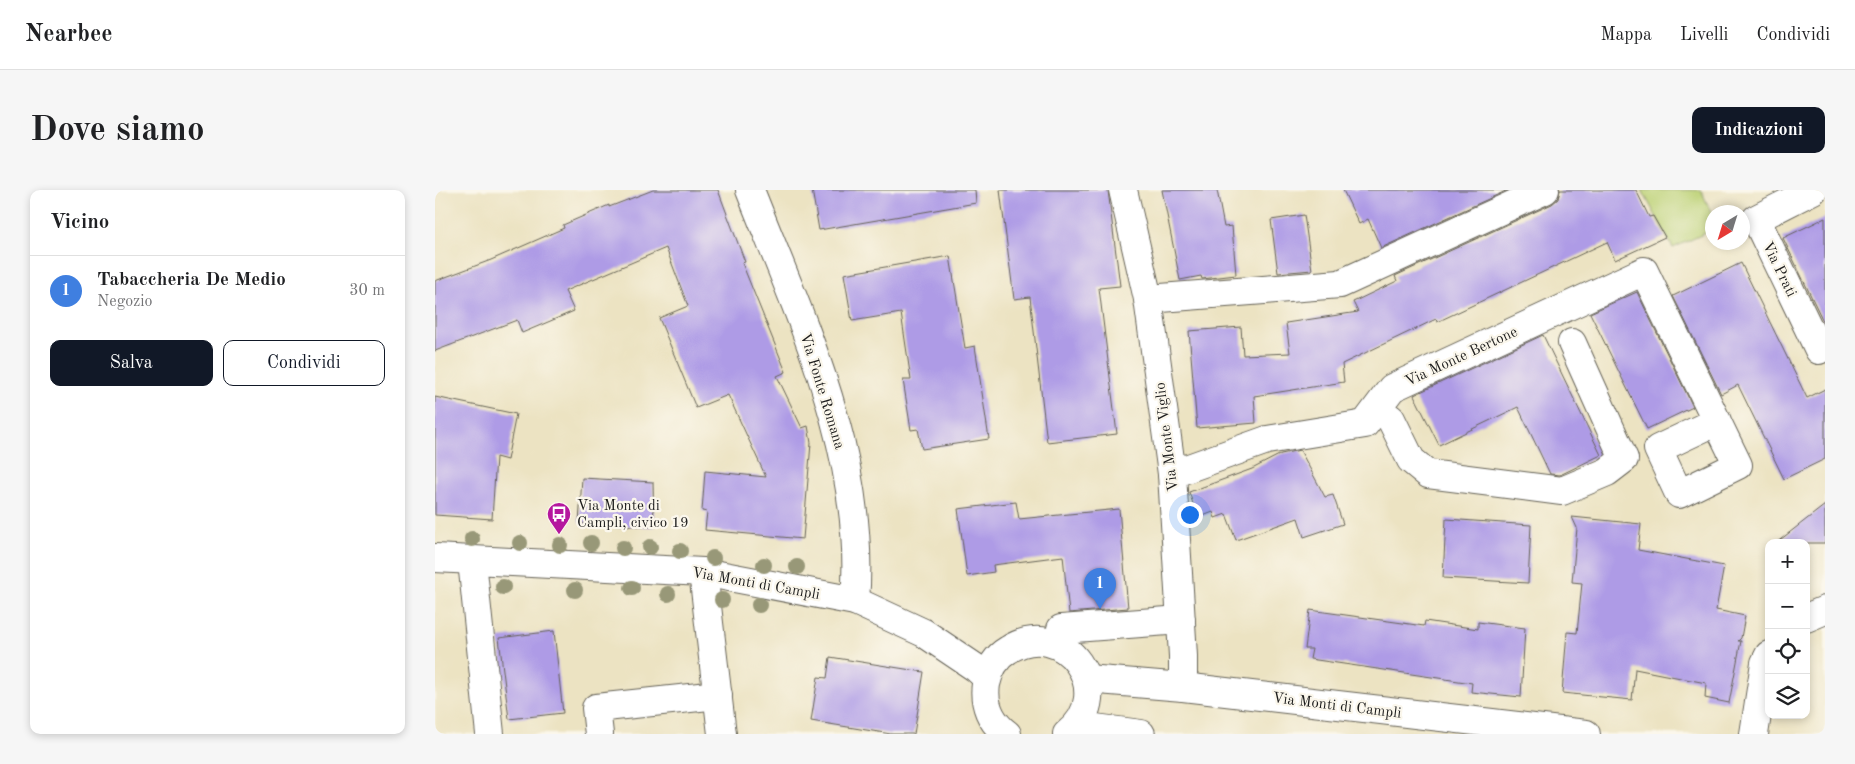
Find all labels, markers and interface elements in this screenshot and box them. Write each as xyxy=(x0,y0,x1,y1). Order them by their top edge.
text: Nearbee xyxy=(25,23,113,47)
text: Mappa xyxy=(1600,26,1652,44)
text: Livelli xyxy=(1680,26,1728,44)
text: Condividi xyxy=(1756,26,1830,44)
button: Indicazioni xyxy=(1692,107,1825,153)
text: Dove siamo xyxy=(30,113,205,148)
north arrow xyxy=(1705,205,1750,250)
text: Vicino xyxy=(50,212,109,233)
street label: Via Prati xyxy=(1759,240,1798,300)
text: Tabaccheria De Medio xyxy=(97,271,286,290)
text: 1 xyxy=(61,283,71,299)
text: 30 m xyxy=(349,283,385,299)
text: Negozio xyxy=(97,294,153,310)
street label: Via Monte Bertone xyxy=(1403,325,1520,390)
street label: Via Fonte Romana xyxy=(797,332,847,452)
button: Salva xyxy=(50,340,213,386)
button: Condividi xyxy=(223,340,385,386)
street label: Via Monte Viglio xyxy=(1153,381,1182,492)
place label: Via Monte di Campli, civico 19 xyxy=(577,499,689,531)
bus stop icon: Via Monte di Campli, civico 19 xyxy=(546,501,572,535)
your location xyxy=(1177,502,1203,528)
map controls xyxy=(1765,539,1810,719)
button: + xyxy=(1765,539,1810,584)
street label: Via Monti di Campli xyxy=(691,566,821,603)
pin: 1 xyxy=(1084,568,1116,609)
button: − xyxy=(1765,584,1810,629)
button: locate xyxy=(1765,629,1810,674)
button: layers xyxy=(1765,674,1810,719)
street label: Via Monti di Campli xyxy=(1272,691,1402,722)

